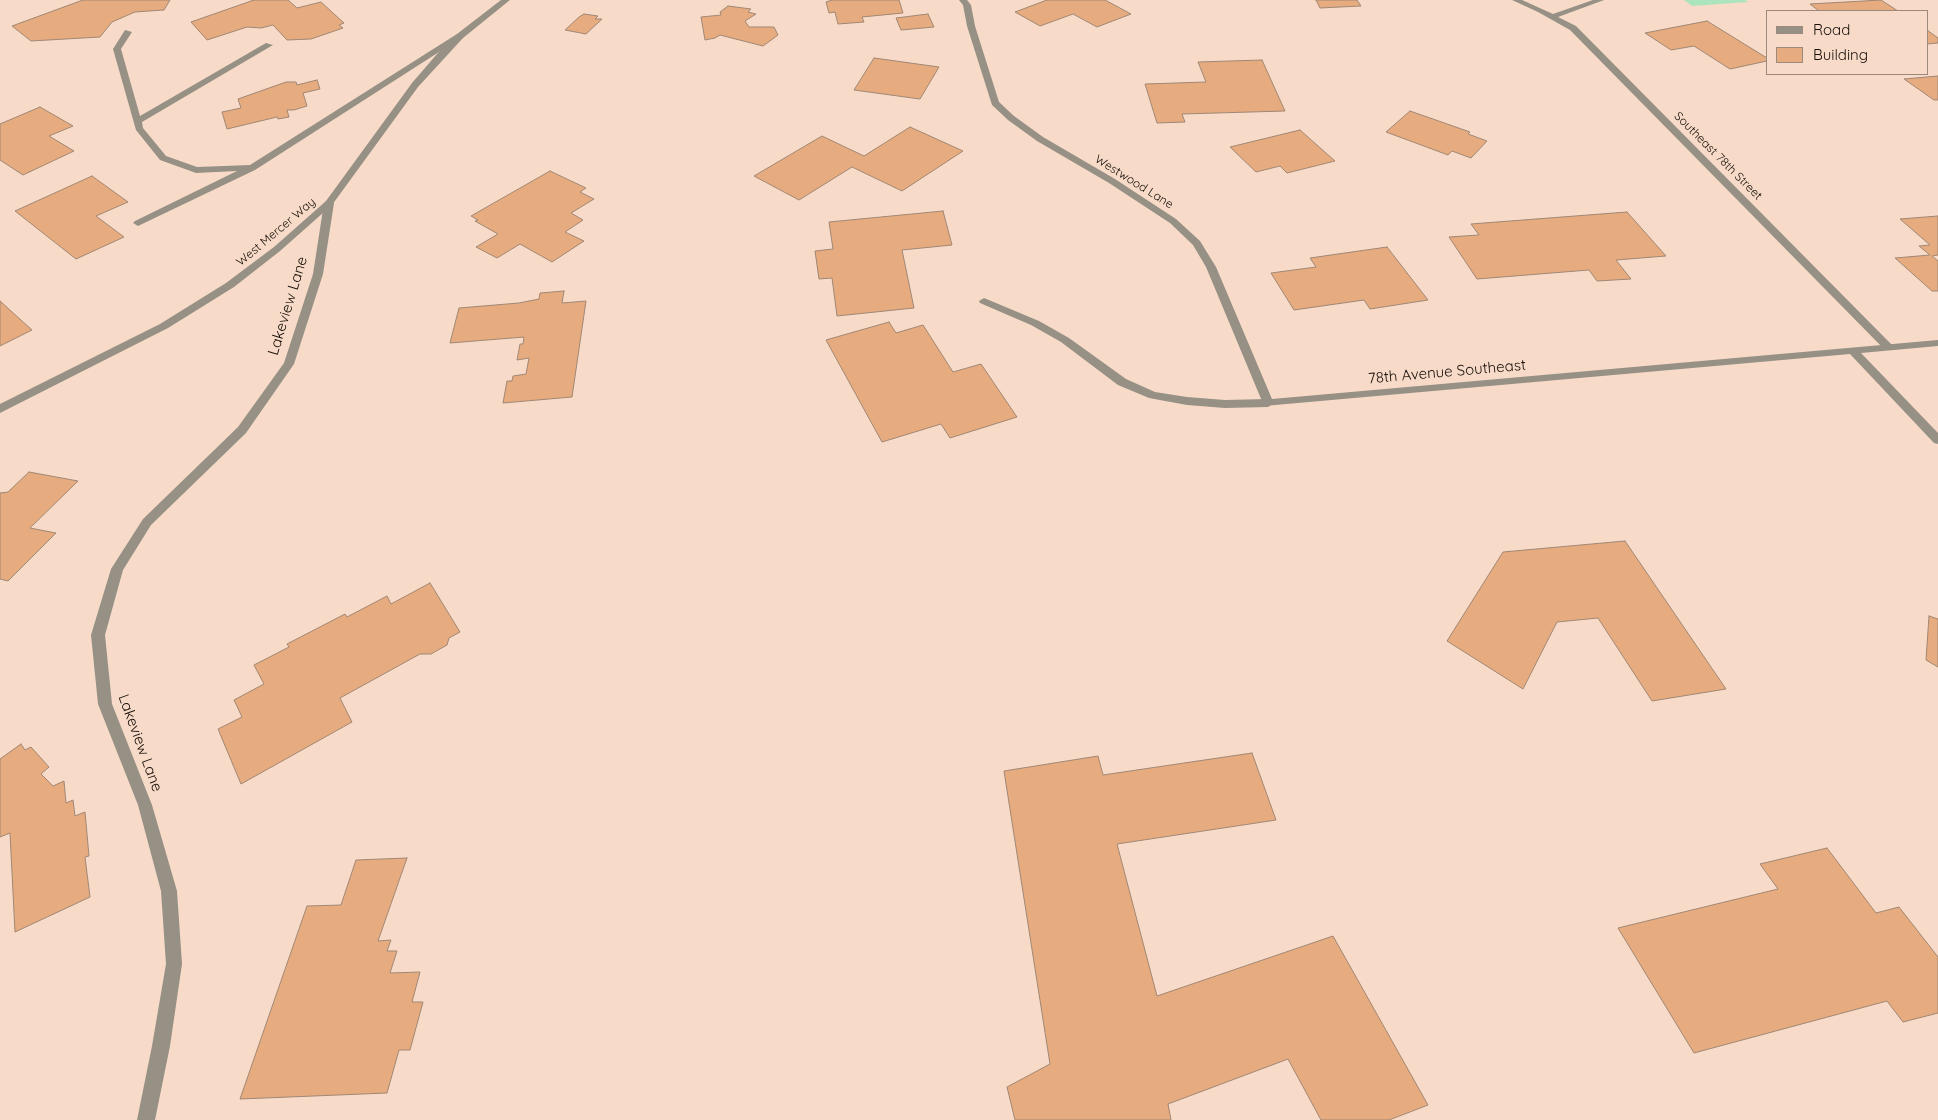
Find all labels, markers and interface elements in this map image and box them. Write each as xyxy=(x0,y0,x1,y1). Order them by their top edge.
legend xyxy=(1766,10,1928,75)
text: Road xyxy=(1813,20,1850,39)
text: Building xyxy=(1813,45,1868,64)
street label: Southeast 78th Street xyxy=(1671,109,1765,203)
street label: Westwood Lane xyxy=(1092,152,1176,212)
street label: West Mercer Way xyxy=(234,195,318,269)
street label: Lakeview Lane xyxy=(264,254,312,358)
street label: 78th Avenue Southeast xyxy=(1367,356,1527,388)
street label: Lakeview Lane xyxy=(114,692,166,794)

